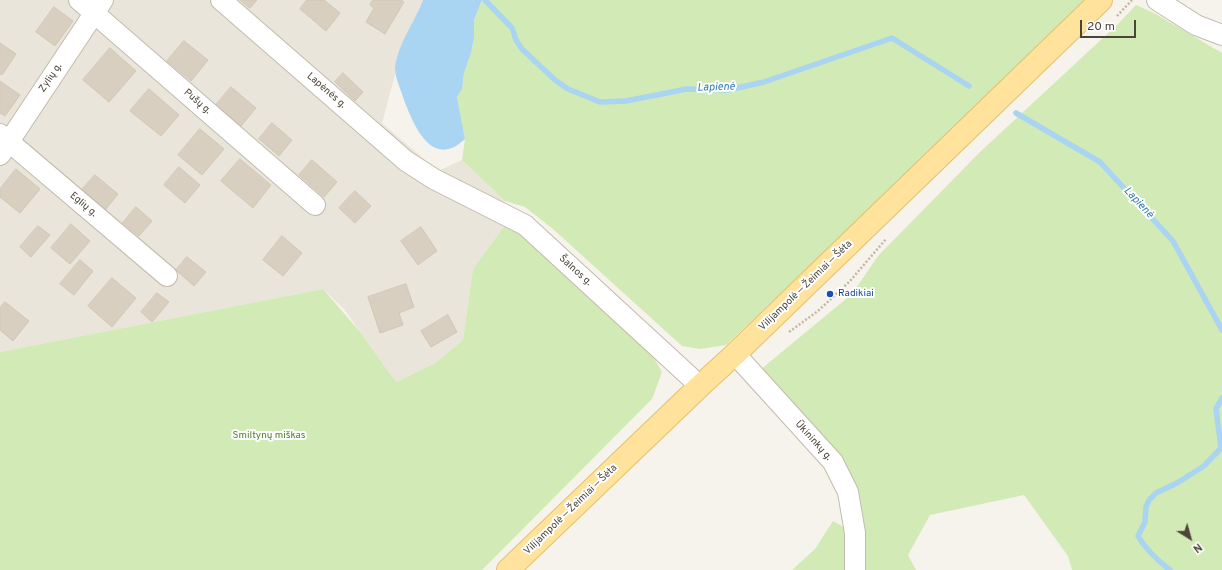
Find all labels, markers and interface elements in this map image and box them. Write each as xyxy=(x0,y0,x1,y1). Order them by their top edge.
scale bar xyxy=(1082,12,1138,38)
text: 20 m xyxy=(1087,19,1115,35)
street label: Zylių g. xyxy=(37,61,65,95)
street label: Lapėnės g. xyxy=(304,71,348,111)
water label: Lapienė xyxy=(697,81,735,95)
street label: Pušų g. xyxy=(181,87,213,117)
water label: Lapienė xyxy=(1120,185,1156,221)
street label: Eglių g. xyxy=(67,190,99,220)
street label: Vilijampolė — Žeimiai — Šėta xyxy=(757,238,855,334)
street label: Šalnos g. xyxy=(556,253,594,289)
place label: Radikiai xyxy=(838,288,874,300)
marker: Radikiai xyxy=(825,289,835,299)
street label: Ūkininkų g. xyxy=(792,419,834,463)
park label: Smiltynų miškas xyxy=(233,430,305,442)
street label: Vilijampolė — Žeimiai — Šėta xyxy=(522,462,620,558)
north arrow xyxy=(1170,518,1210,558)
text: N xyxy=(1190,540,1205,556)

